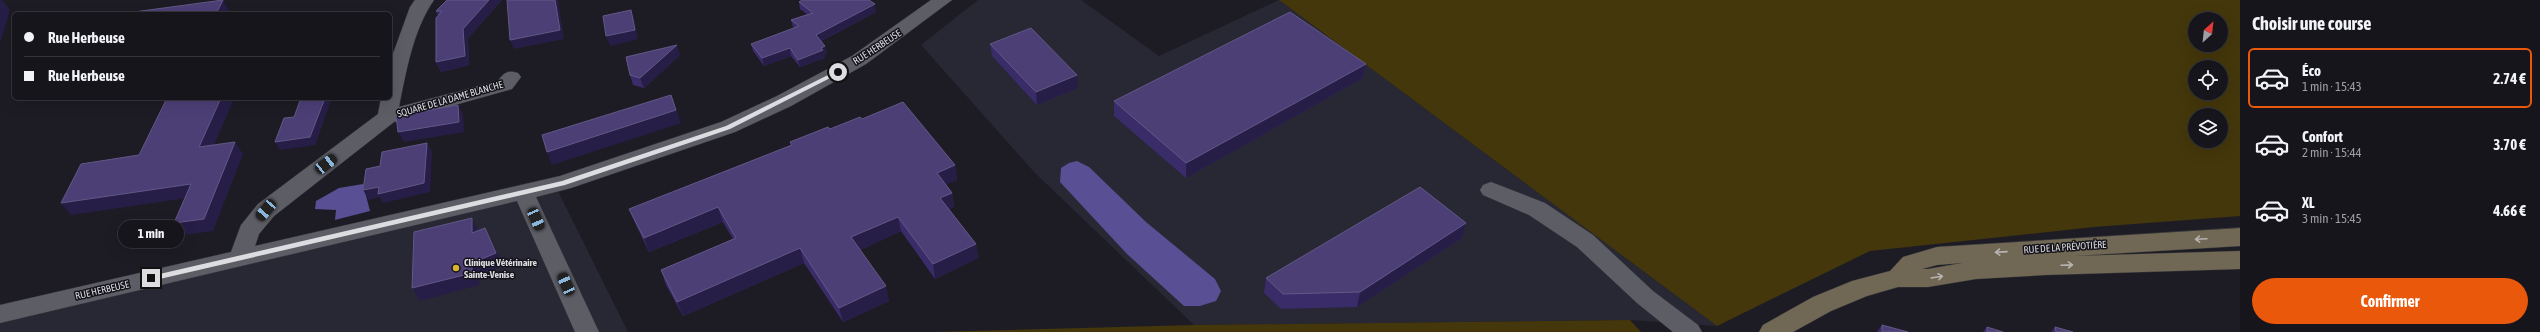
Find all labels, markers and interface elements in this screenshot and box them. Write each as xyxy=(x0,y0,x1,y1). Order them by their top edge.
north arrow xyxy=(2188,12,2228,52)
map controls xyxy=(2188,12,2228,148)
text: Choisir une course xyxy=(2252,13,2371,34)
street label: RUE HERBEUSE xyxy=(851,27,904,67)
text: Rue Herbeuse xyxy=(48,29,125,46)
button: locate xyxy=(2188,60,2228,100)
icon: car xyxy=(2254,60,2290,96)
text: Éco xyxy=(2302,62,2321,79)
route start xyxy=(829,63,847,81)
text: Rue Herbeuse xyxy=(48,67,125,84)
text: 2.74 € xyxy=(2493,70,2526,87)
street label: SQUARE DE LA DAME BLANCHE xyxy=(396,78,505,119)
text: 1 min · 15:43 xyxy=(2302,79,2362,94)
button: layers xyxy=(2188,108,2228,148)
icon: car xyxy=(2254,126,2290,162)
text: Confort xyxy=(2302,128,2343,145)
text: 3.70 € xyxy=(2493,136,2526,153)
text: 2 min · 15:44 xyxy=(2302,145,2362,160)
car xyxy=(313,152,339,176)
icon: car xyxy=(2254,192,2290,228)
text: XL xyxy=(2302,194,2315,211)
car xyxy=(254,197,278,223)
text: 4.66 € xyxy=(2493,202,2526,219)
car xyxy=(526,206,546,232)
text: 3 min · 15:45 xyxy=(2302,211,2362,226)
callout: 1 min xyxy=(118,220,184,248)
text: 1 min xyxy=(138,226,164,241)
one-way arrow xyxy=(2195,235,2208,243)
street label: RUE DE LA PRÉVOTIÈRE xyxy=(2023,239,2107,255)
one-way arrow xyxy=(1995,248,2008,255)
place label: Clinique Vétérinaire Sainte-Venise xyxy=(464,257,538,280)
one-way arrow xyxy=(2060,261,2073,269)
marker: Clinique Vétérinaire Sainte-Venise xyxy=(451,263,461,273)
route end xyxy=(142,269,160,287)
car xyxy=(556,271,576,297)
one-way arrow xyxy=(1930,273,1943,281)
street label: RUE HERBEUSE xyxy=(74,278,131,302)
button: Confirmer xyxy=(2252,278,2528,324)

